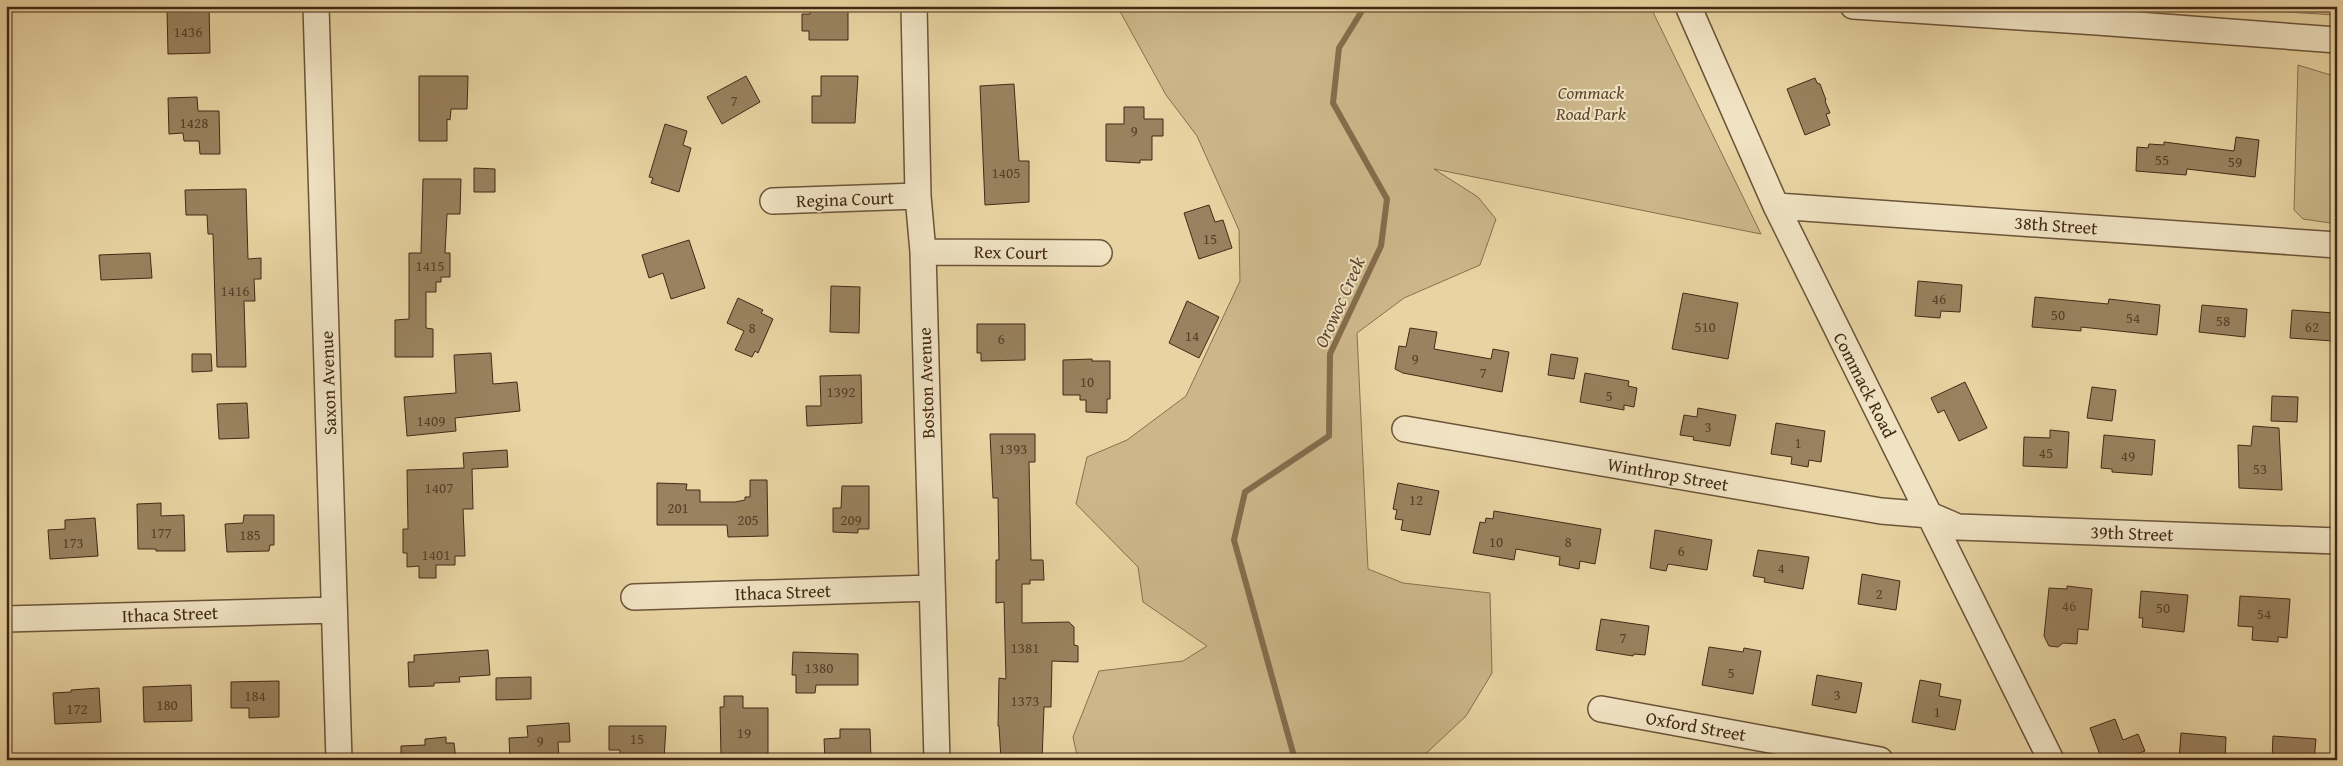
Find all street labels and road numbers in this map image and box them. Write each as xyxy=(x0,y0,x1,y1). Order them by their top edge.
street label: Regina Court xyxy=(796,184,895,214)
street label: 38th Street xyxy=(2014,209,2099,241)
street label: Rex Court xyxy=(974,238,1049,266)
street label: Boston Avenue xyxy=(911,327,941,439)
street label: Commack Road xyxy=(1827,327,1903,443)
street label: Saxon Avenue xyxy=(313,330,343,436)
street label: Winthrop Street xyxy=(1605,450,1731,498)
street label: 39th Street xyxy=(2090,518,2175,548)
street label: Ithaca Street xyxy=(734,577,832,607)
street label: Ithaca Street xyxy=(121,599,219,629)
street label: Oxford Street xyxy=(1644,704,1749,748)

